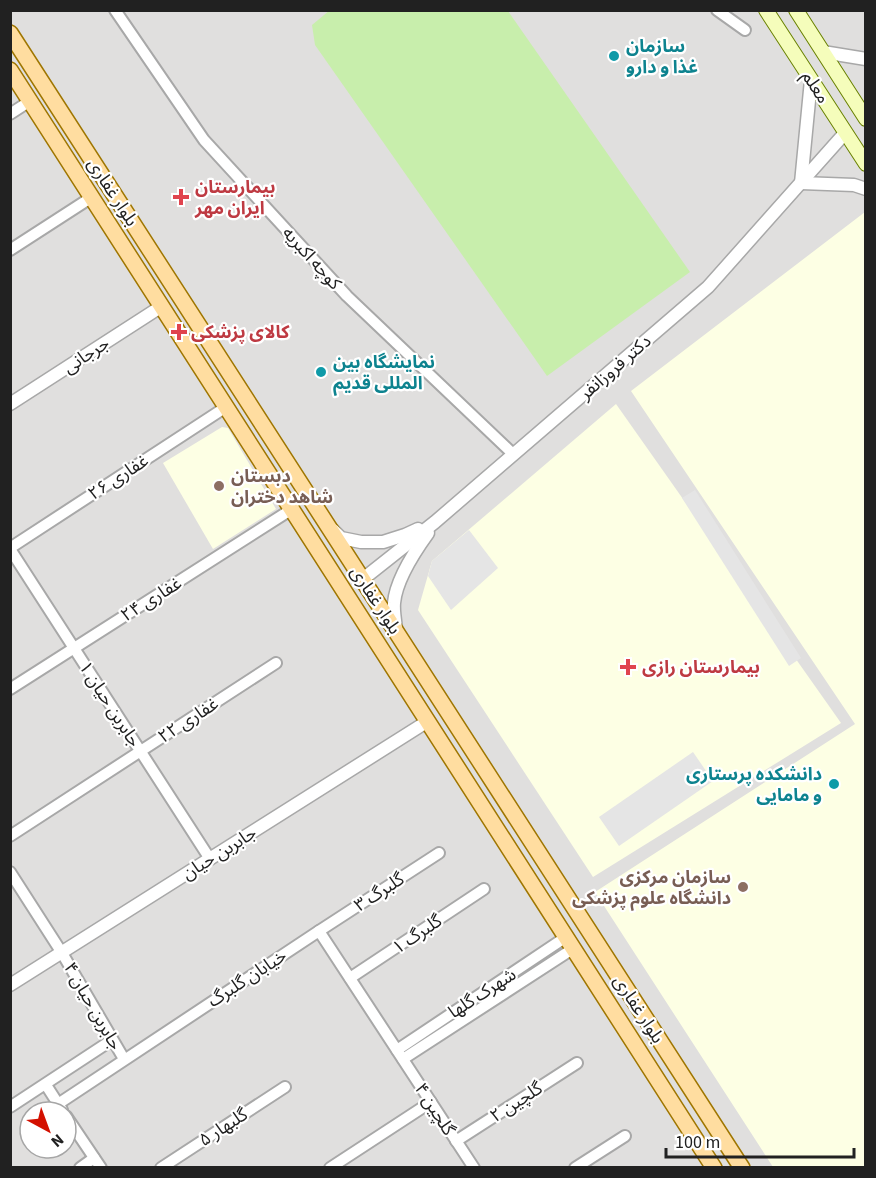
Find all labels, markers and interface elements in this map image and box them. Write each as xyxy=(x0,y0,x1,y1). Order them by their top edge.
place label: سازمان غذا و دارو xyxy=(626,34,698,80)
marker: سازمان غذا و دارو xyxy=(607,49,621,63)
street label: معلم xyxy=(796,66,835,108)
street label: بلوار غفاری xyxy=(81,153,144,231)
place label: بیمارستان ایران مهر xyxy=(194,175,275,221)
marker: بیمارستان ایران مهر xyxy=(172,188,190,206)
street label: کوچه اکبریه xyxy=(276,221,347,296)
place label: کالای پزشکی xyxy=(191,320,290,345)
marker: کالای پزشکی xyxy=(172,325,186,339)
street label: دکتر فروزانفر xyxy=(573,329,657,406)
street label: جرجانی xyxy=(58,331,114,380)
place label: نمایشگاه بین المللی قدیم xyxy=(333,350,435,396)
marker: نمایشگاه بین المللی قدیم xyxy=(314,365,328,379)
street label: غفاری ۲۶ xyxy=(83,449,153,506)
place label: دبستان شاهد دختران xyxy=(231,464,333,510)
marker: دبستان شاهد دختران xyxy=(212,479,226,493)
street label: بلوار غفاری xyxy=(344,561,407,639)
street label: غفاری ۲۴ xyxy=(116,571,187,628)
place label: بیمارستان رازی xyxy=(642,655,760,680)
street label: جابربن حیان ۱ xyxy=(73,657,147,752)
marker: بیمارستان رازی xyxy=(619,658,637,676)
street label: غفاری ۲۲ xyxy=(153,692,223,749)
place label: دانشکده پرستاری و مامایی xyxy=(686,762,822,808)
marker: دانشکده پرستاری و مامایی xyxy=(827,777,841,791)
street label: جابربن حیان xyxy=(177,821,261,886)
place label: سازمان مرکزی دانشگاه علوم پزشکی xyxy=(572,865,731,911)
street label: گلبرگ ۳ xyxy=(349,867,410,918)
marker: سازمان مرکزی دانشگاه علوم پزشکی xyxy=(736,880,750,894)
street label: گلبرگ ۱ xyxy=(387,908,448,960)
street label: خیابان گلبرگ xyxy=(203,943,292,1013)
street label: جابربن حیان ۴ xyxy=(57,958,128,1055)
street label: شهرک گلها xyxy=(444,962,521,1025)
street label: بلوار غفاری xyxy=(607,970,670,1048)
street label: گلچین ۲ xyxy=(485,1076,548,1129)
street label: گلچین ۴ xyxy=(408,1078,461,1141)
north arrow xyxy=(18,1100,78,1160)
street label: گلبهار ۵ xyxy=(194,1102,253,1153)
scale bar xyxy=(666,1121,854,1159)
text: N xyxy=(46,1129,68,1152)
text: 100 m xyxy=(675,1130,720,1155)

